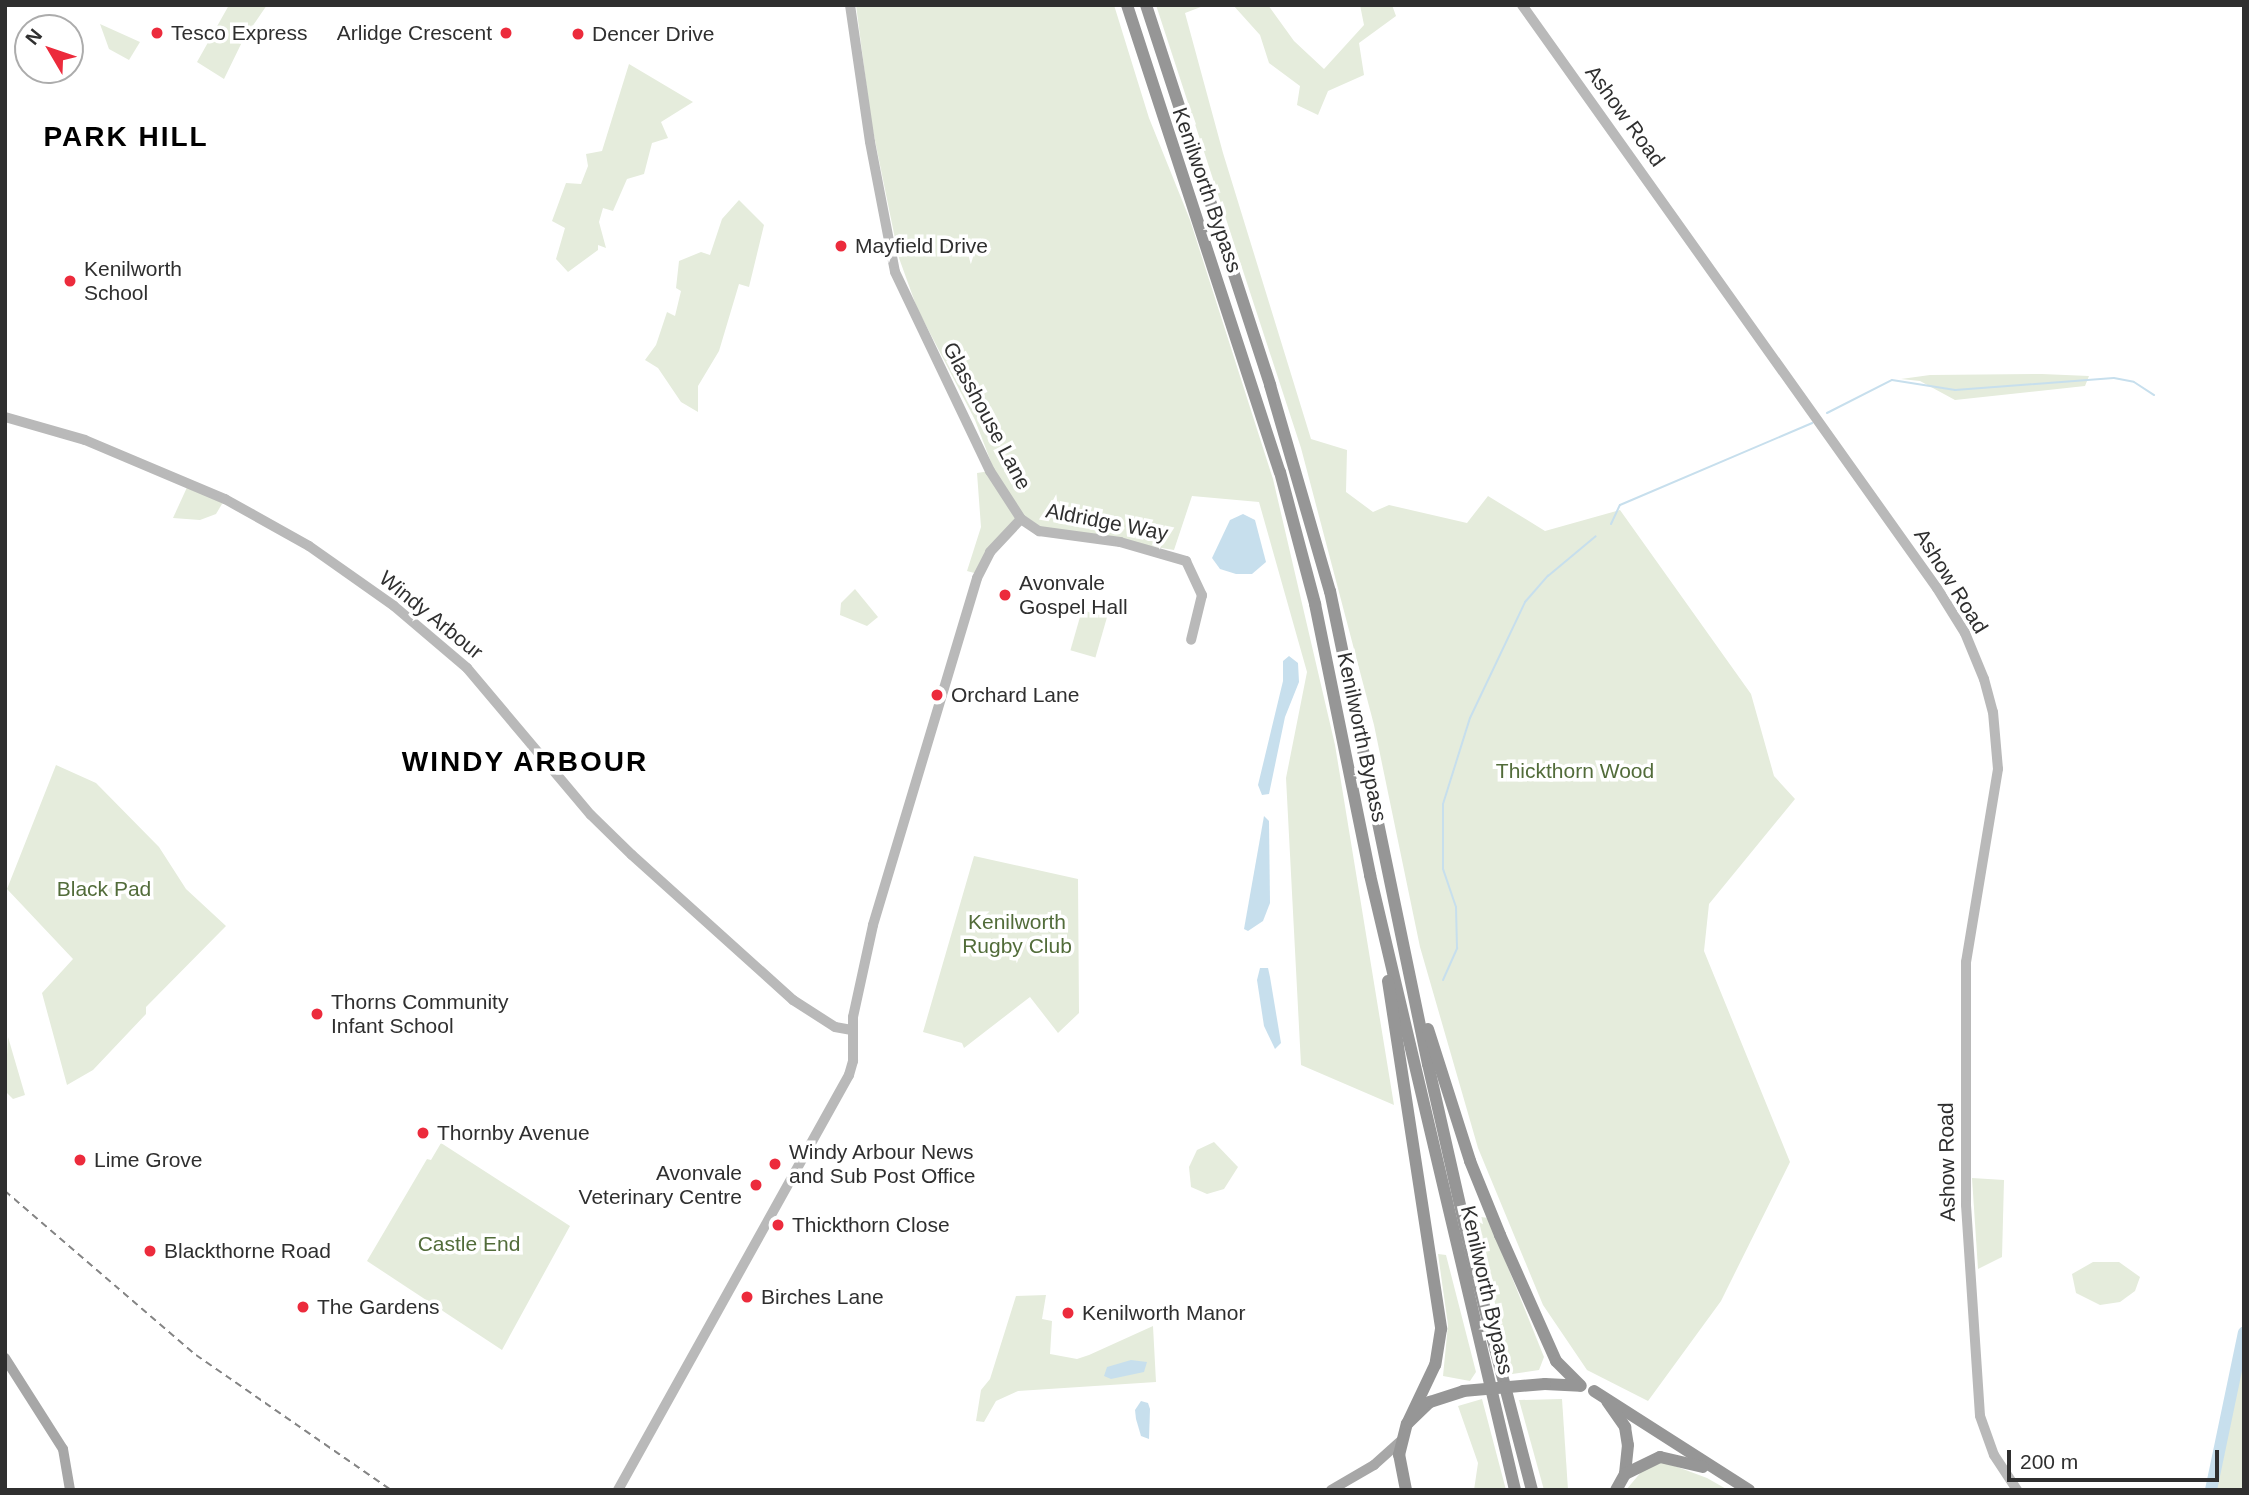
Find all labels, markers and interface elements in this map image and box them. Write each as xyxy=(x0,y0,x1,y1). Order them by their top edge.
north arrow xyxy=(14,14,84,84)
place label: Tesco Express xyxy=(171,20,308,46)
place label: Arlidge Crescent xyxy=(337,20,492,46)
place label: Dencer Drive xyxy=(592,21,715,47)
text: N xyxy=(21,25,46,49)
marker: Tesco Express xyxy=(149,25,165,41)
marker: Arlidge Crescent xyxy=(498,25,514,41)
marker: Dencer Drive xyxy=(570,26,586,42)
street label: Ashow Road xyxy=(1580,60,1670,172)
street label: Kenilworth Bypass xyxy=(1167,104,1247,276)
district label: PARK HILL xyxy=(45,120,207,154)
place label: Mayfield Drive xyxy=(855,233,988,259)
marker: Mayfield Drive xyxy=(833,238,849,254)
place label: Kenilworth School xyxy=(84,256,182,306)
marker: Kenilworth School xyxy=(62,273,78,289)
street label: Glasshouse Lane xyxy=(938,338,1036,494)
street label: Aldridge Way xyxy=(1044,498,1170,546)
street label: Ashow Road xyxy=(1909,524,1993,638)
street label: Windy Arbour xyxy=(374,565,488,665)
place label: Avonvale Gospel Hall xyxy=(1019,570,1128,620)
marker: Avonvale Gospel Hall xyxy=(997,587,1013,603)
street label: Kenilworth Bypass xyxy=(1332,650,1392,824)
place label: Orchard Lane xyxy=(951,682,1079,708)
marker: Orchard Lane xyxy=(929,687,945,703)
district label: WINDY ARBOUR xyxy=(403,745,647,779)
park label: Thickthorn Wood xyxy=(1496,758,1654,784)
park label: Black Pad xyxy=(57,876,151,902)
park label: Kenilworth Rugby Club xyxy=(962,909,1072,959)
place label: Thorns Community Infant School xyxy=(331,989,508,1039)
marker: Thorns Community Infant School xyxy=(309,1006,325,1022)
street label: Ashow Road xyxy=(1933,1102,1961,1222)
place label: Thornby Avenue xyxy=(437,1120,591,1146)
marker: Thornby Avenue xyxy=(415,1125,431,1141)
place label: Windy Arbour News and Sub Post Office xyxy=(789,1139,975,1189)
place label: Lime Grove xyxy=(94,1147,203,1173)
marker: Lime Grove xyxy=(72,1152,88,1168)
marker: Windy Arbour News and Sub Post Office xyxy=(767,1156,783,1172)
place label: Avonvale Veterinary Centre xyxy=(579,1160,742,1210)
marker: Avonvale Veterinary Centre xyxy=(748,1177,764,1193)
street label: Kenilworth Bypass xyxy=(1455,1203,1519,1377)
place label: Thickthorn Close xyxy=(792,1212,950,1238)
marker: Thickthorn Close xyxy=(770,1217,786,1233)
park label: Castle End xyxy=(418,1231,520,1257)
place label: Blackthorne Road xyxy=(164,1238,331,1264)
marker: Blackthorne Road xyxy=(142,1243,158,1259)
place label: Birches Lane xyxy=(761,1284,884,1310)
marker: Birches Lane xyxy=(739,1289,755,1305)
place label: The Gardens xyxy=(317,1294,440,1320)
marker: The Gardens xyxy=(295,1299,311,1315)
place label: Kenilworth Manor xyxy=(1082,1300,1245,1326)
marker: Kenilworth Manor xyxy=(1060,1305,1076,1321)
scale bar xyxy=(2011,1436,2223,1480)
text: 200 m xyxy=(2020,1450,2078,1473)

